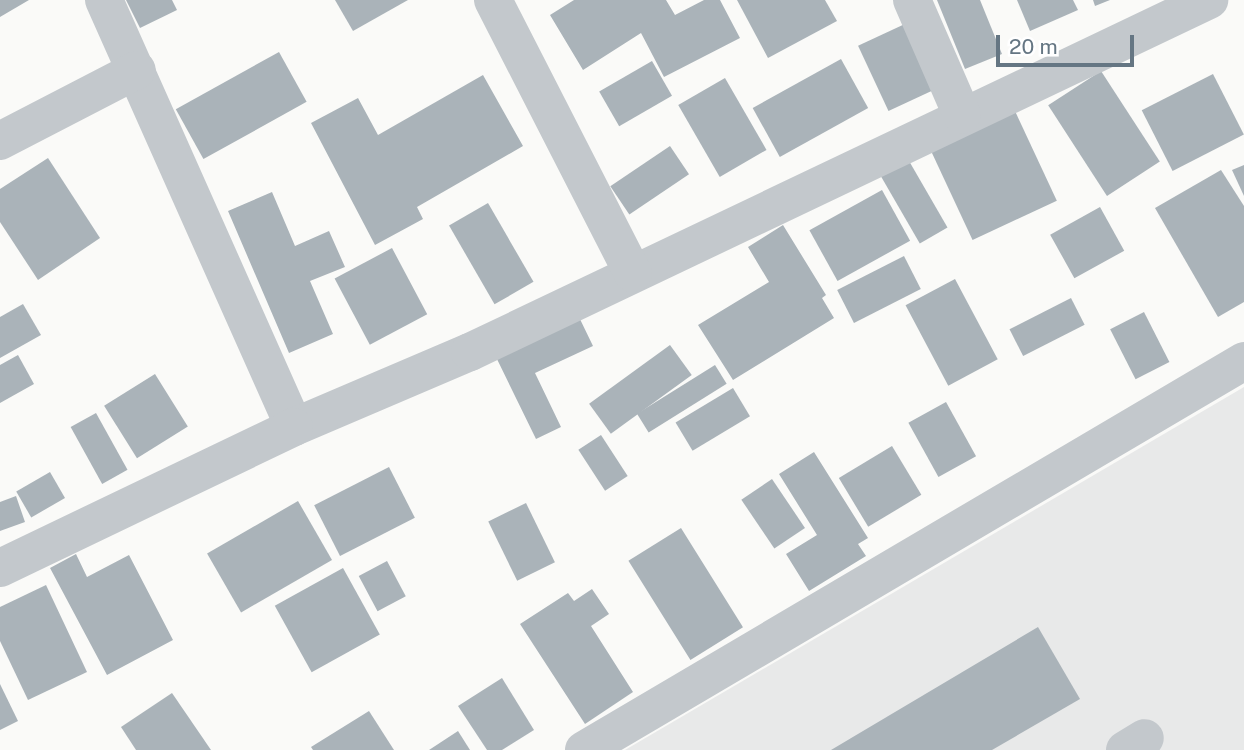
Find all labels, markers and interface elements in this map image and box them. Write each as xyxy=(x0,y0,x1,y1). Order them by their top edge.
scale bar xyxy=(999,21,1137,65)
text: 20 m xyxy=(1009,34,1058,59)

